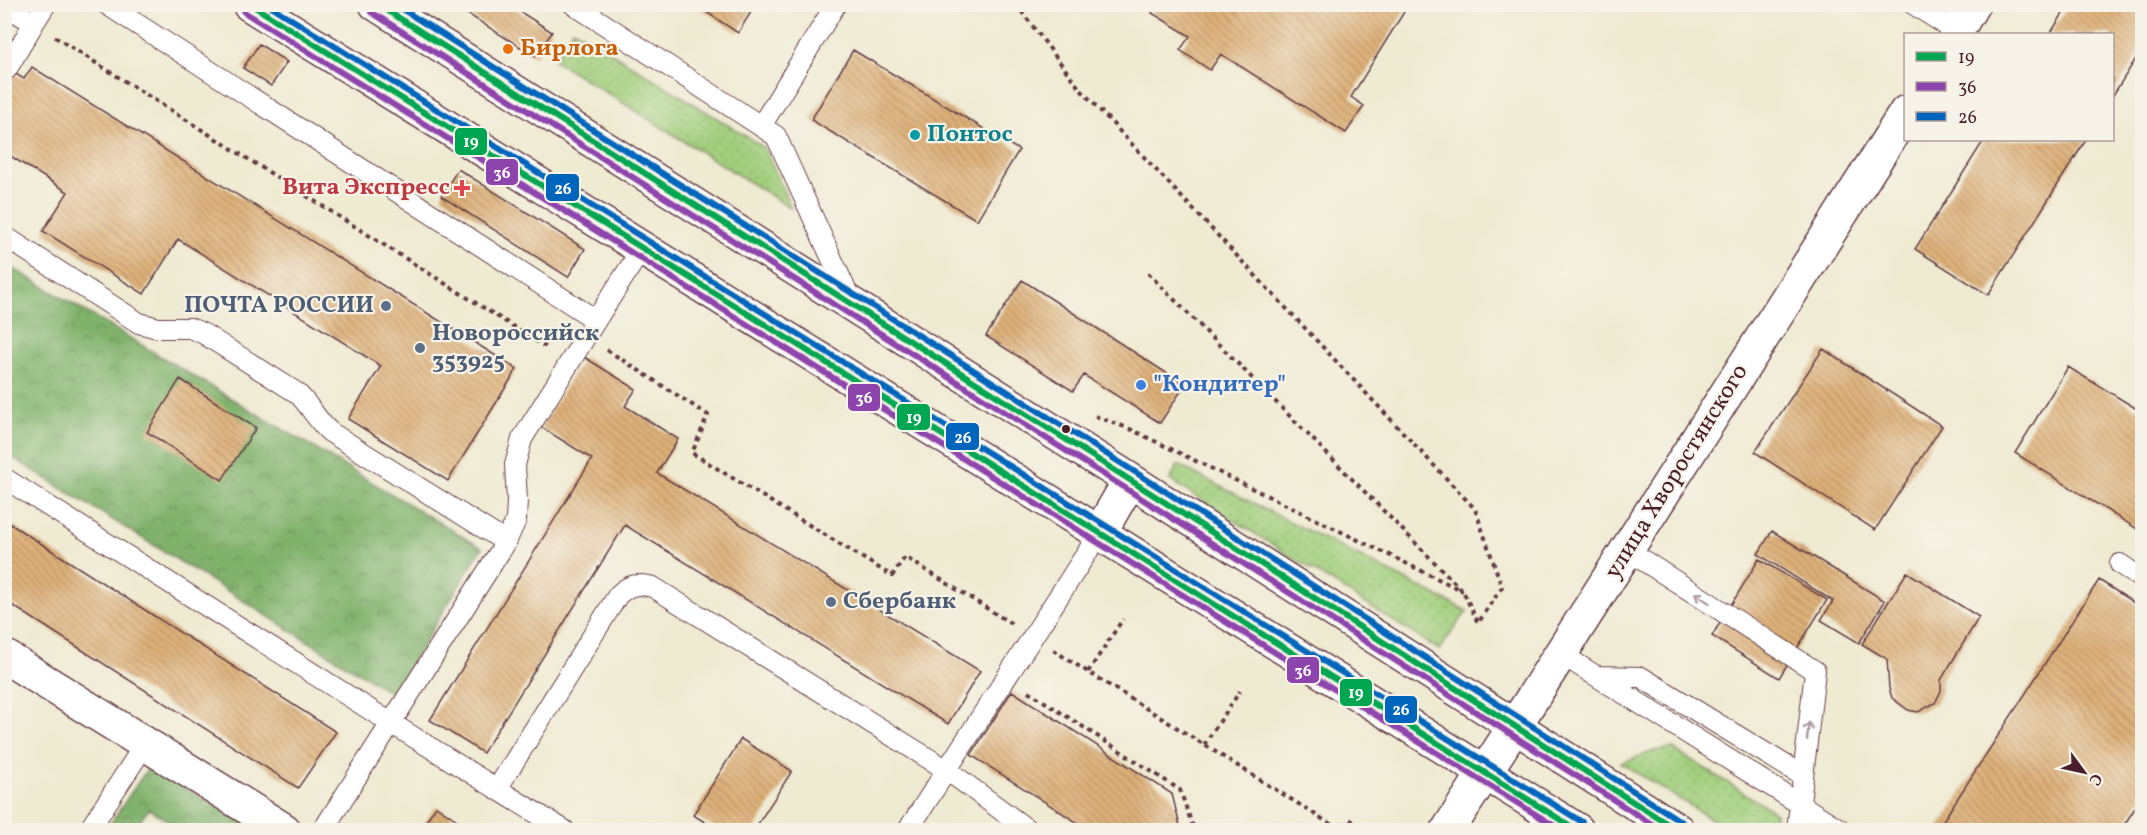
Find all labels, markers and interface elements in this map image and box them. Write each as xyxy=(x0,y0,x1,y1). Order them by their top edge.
place label: Бирлога xyxy=(520,32,619,66)
legend xyxy=(1904,33,2114,141)
marker: Бирлога xyxy=(501,42,515,56)
text: 19 xyxy=(1958,46,1974,71)
text: 36 xyxy=(1958,76,1976,101)
text: 26 xyxy=(1958,106,1977,131)
place label: Понтос xyxy=(927,118,1013,152)
line badge: 19 xyxy=(454,127,488,156)
marker: Понтос xyxy=(908,128,922,142)
text: 19 xyxy=(463,132,479,154)
line badge: 36 xyxy=(485,158,519,186)
text: 36 xyxy=(494,163,511,185)
place label: Вита Экспресс xyxy=(282,171,450,205)
line badge: 26 xyxy=(545,173,580,202)
text: 26 xyxy=(554,179,572,201)
marker: Вита Экспресс xyxy=(455,181,469,195)
place label: ПОЧТА РОССИИ xyxy=(184,289,374,323)
marker: ПОЧТА РОССИИ xyxy=(379,299,393,313)
place label: Новороссийск 353925 xyxy=(432,317,599,379)
marker: Новороссийск 353925 xyxy=(413,341,427,355)
street label: улица Хворостянского xyxy=(1597,358,1757,586)
place label: "Кондитер" xyxy=(1153,368,1286,402)
marker: "Кондитер" xyxy=(1134,378,1148,392)
line badge: 36 xyxy=(847,383,881,412)
text: 36 xyxy=(856,388,873,410)
line badge: 19 xyxy=(896,403,931,431)
text: 19 xyxy=(906,408,922,430)
line badge: 26 xyxy=(945,422,980,451)
unlabelled marker xyxy=(1060,423,1072,435)
text: 26 xyxy=(954,428,972,450)
place label: Сбербанк xyxy=(843,585,956,619)
one-way arrow xyxy=(1693,592,1710,605)
marker: Сбербанк xyxy=(824,595,838,609)
line badge: 36 xyxy=(1286,656,1320,684)
text: 36 xyxy=(1295,661,1312,683)
line badge: 19 xyxy=(1339,678,1373,707)
text: 19 xyxy=(1348,683,1364,705)
line badge: 26 xyxy=(1384,695,1418,724)
text: 26 xyxy=(1392,700,1410,722)
one-way arrow xyxy=(1803,721,1814,741)
north arrow xyxy=(2054,742,2114,802)
text: С xyxy=(2083,769,2107,789)

